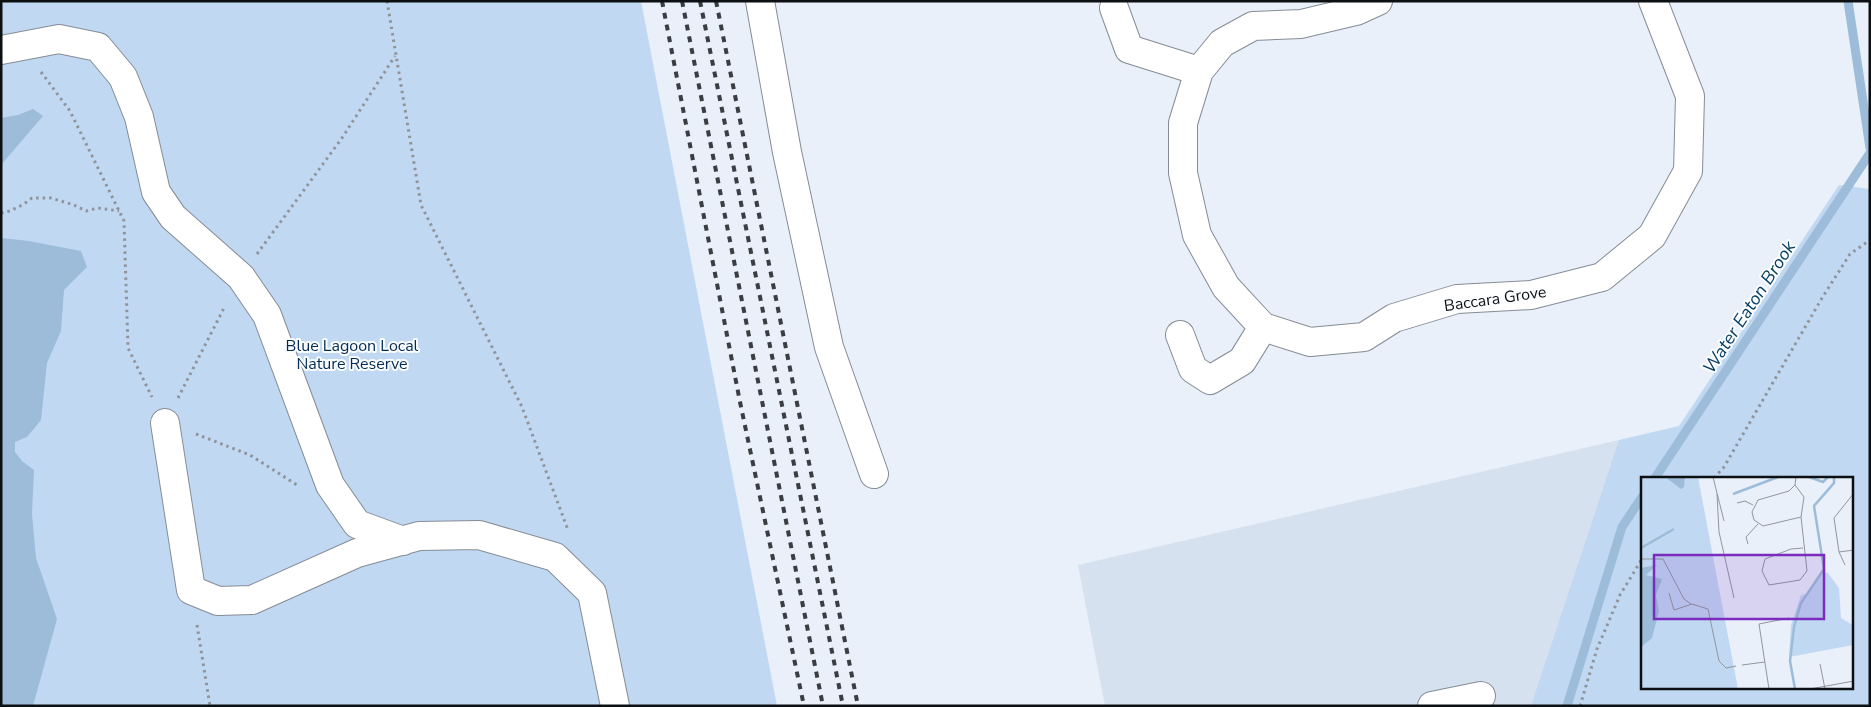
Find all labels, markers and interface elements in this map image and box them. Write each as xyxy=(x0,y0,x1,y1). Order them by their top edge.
water label: Water Eaton Brook xyxy=(1697,235,1801,378)
street label: Baccara Grove xyxy=(1442,281,1548,317)
park label: Blue Lagoon Local Nature Reserve xyxy=(286,335,419,375)
inset map xyxy=(1641,477,1854,690)

